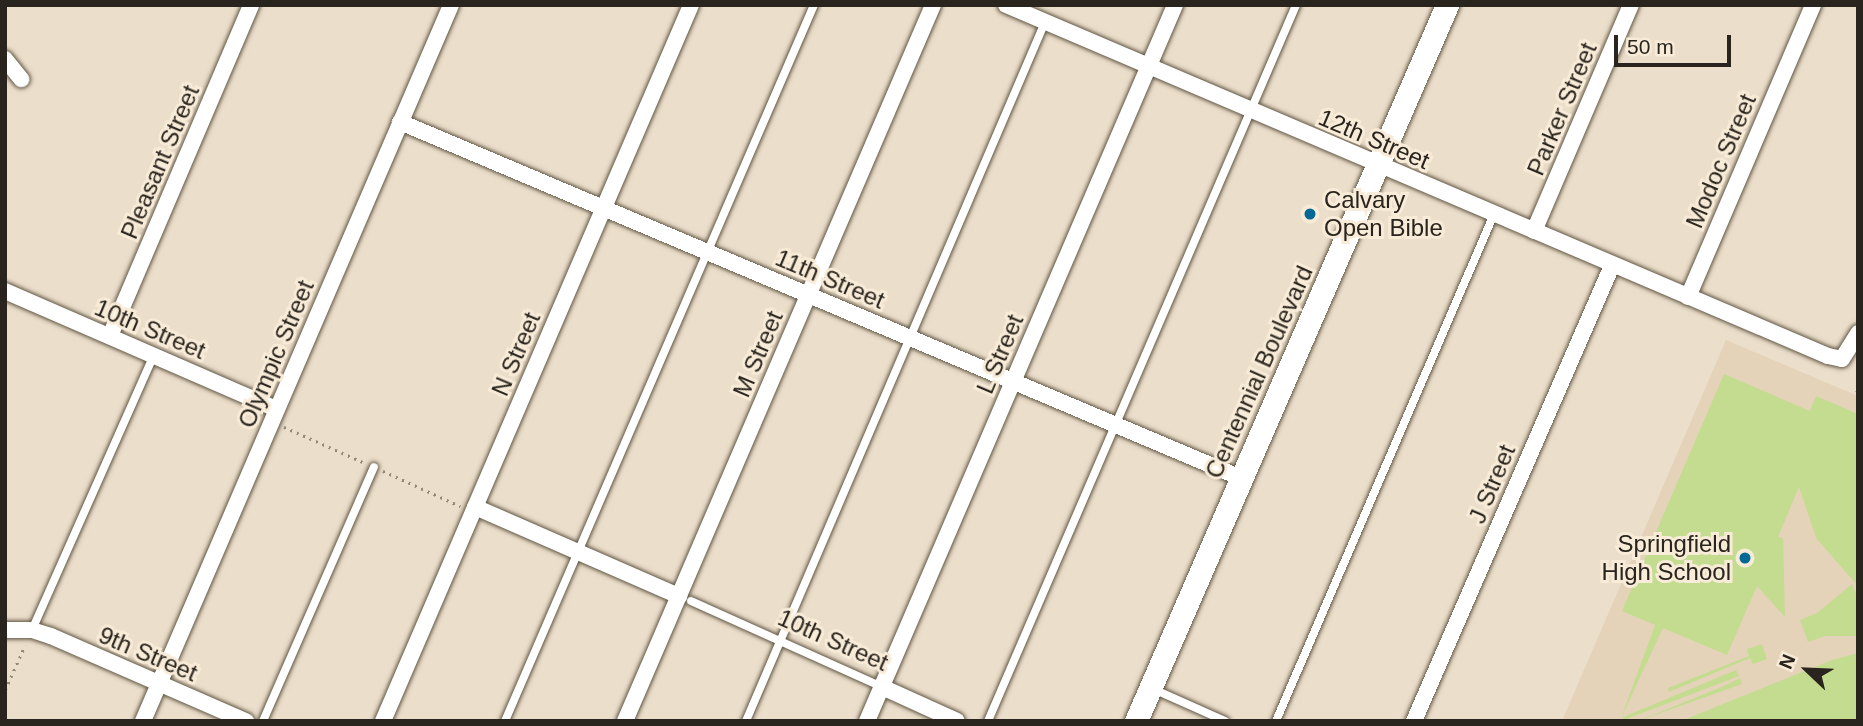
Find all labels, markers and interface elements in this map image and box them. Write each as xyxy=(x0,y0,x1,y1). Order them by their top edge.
scale bar xyxy=(1618,21,1735,65)
text: 50 m xyxy=(1627,35,1674,58)
street label: Parker Street xyxy=(1521,38,1603,180)
street label: Pleasant Street xyxy=(115,81,205,243)
street label: Modoc Street xyxy=(1680,90,1762,232)
street label: 12th Street xyxy=(1314,103,1434,175)
place label: Calvary Open Bible xyxy=(1324,186,1443,242)
marker: Calvary Open Bible xyxy=(1302,206,1318,222)
street label: 11th Street xyxy=(771,243,889,315)
street label: Centennial Boulevard xyxy=(1199,261,1319,483)
street label: Olympic Street xyxy=(232,276,320,432)
street label: 10th Street xyxy=(90,293,210,365)
street label: M Street xyxy=(727,307,789,401)
street label: N Street xyxy=(486,308,546,400)
street label: L Street xyxy=(970,310,1030,398)
street label: J Street xyxy=(1463,440,1521,528)
place label: Springfield High School xyxy=(1602,530,1731,586)
marker: Springfield High School xyxy=(1737,550,1753,566)
street label: 10th Street xyxy=(774,603,892,677)
street label: 9th Street xyxy=(94,620,202,688)
north arrow xyxy=(1772,635,1842,705)
text: N xyxy=(1775,651,1800,672)

